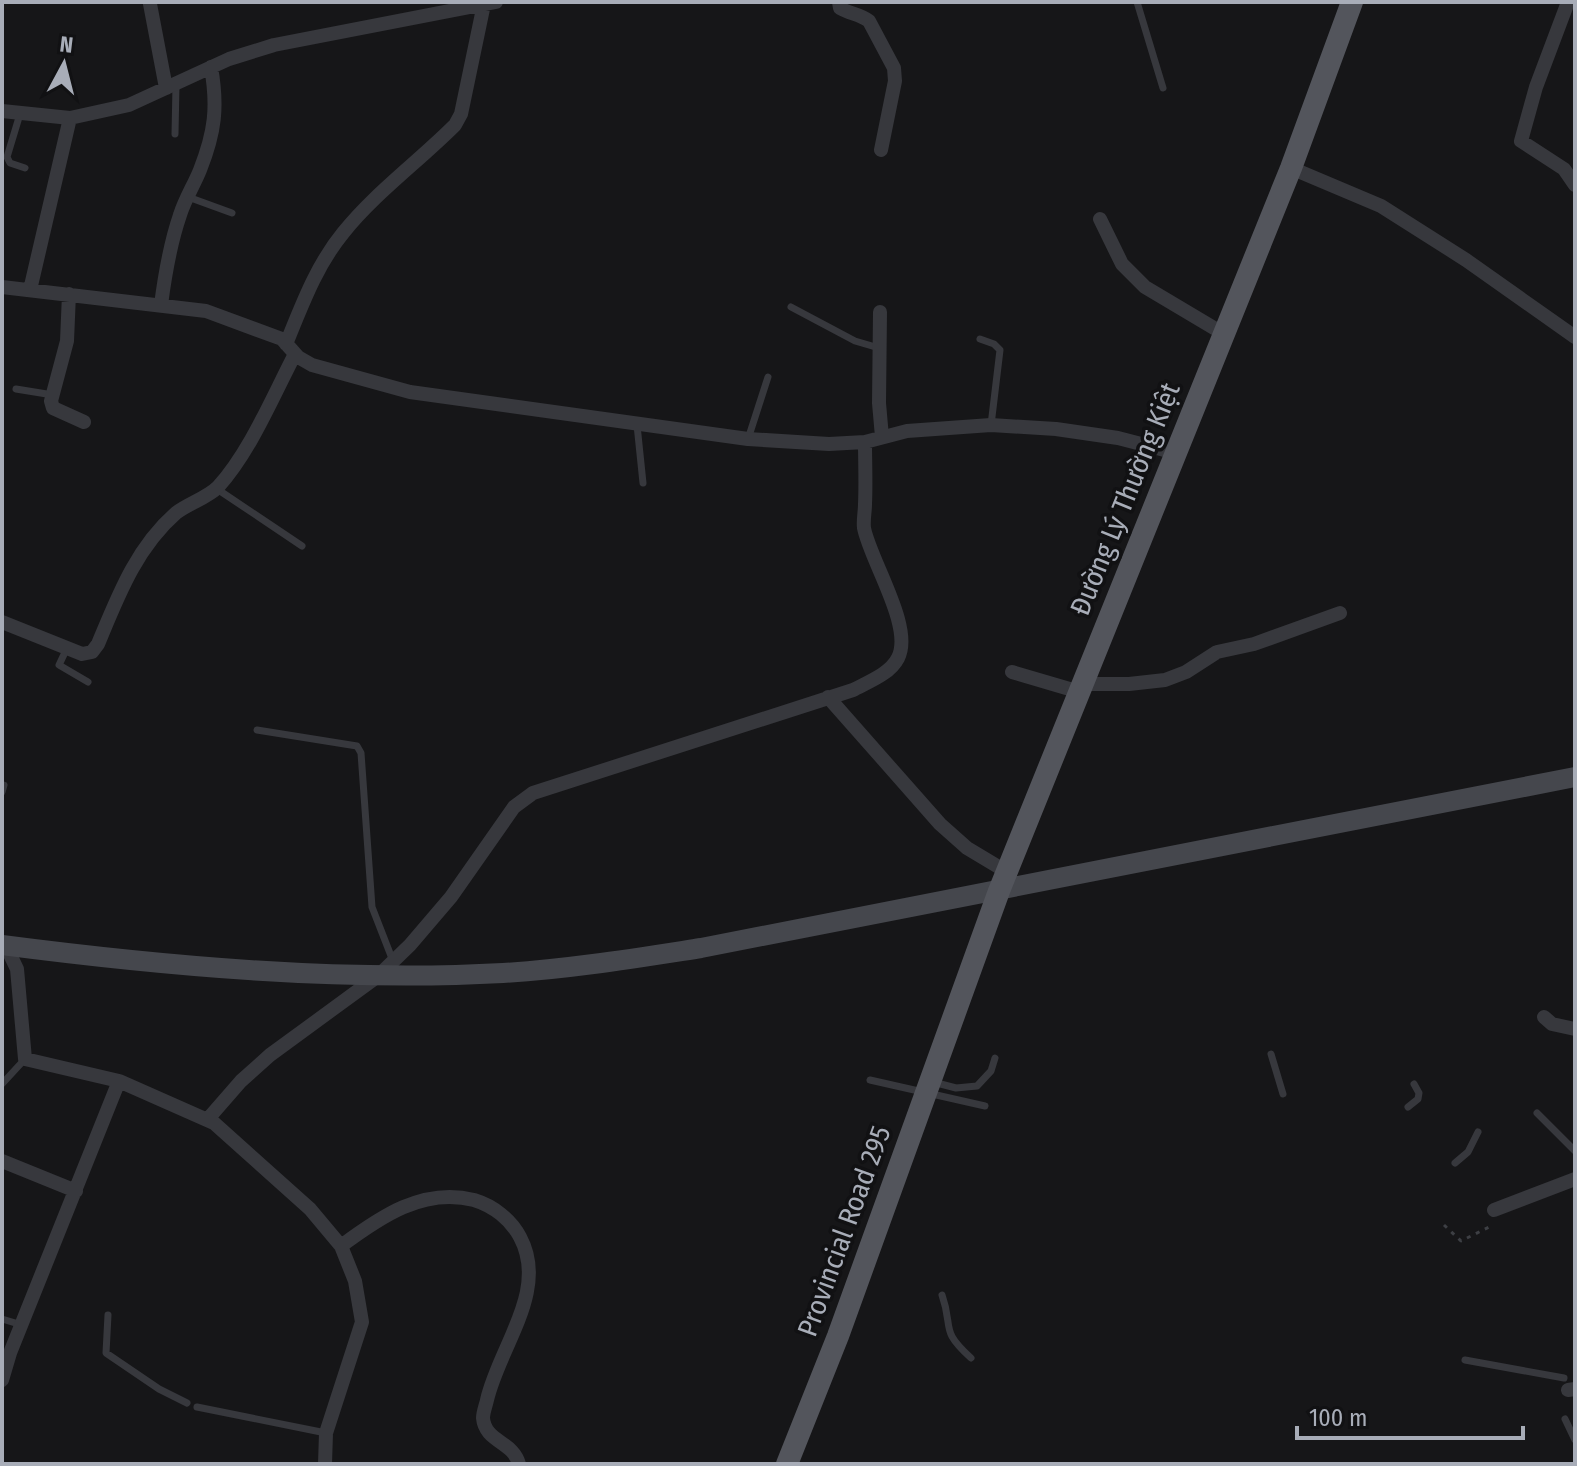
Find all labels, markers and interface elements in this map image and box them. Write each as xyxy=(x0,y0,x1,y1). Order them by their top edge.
north arrow xyxy=(24,24,104,104)
text: N xyxy=(58,30,75,59)
street label: Đường Lý Thường Kiệt xyxy=(1063,377,1187,620)
street label: Provincial Road 295 xyxy=(791,1121,897,1341)
scale bar xyxy=(1297,1390,1523,1440)
text: 100 m xyxy=(1309,1404,1367,1432)

